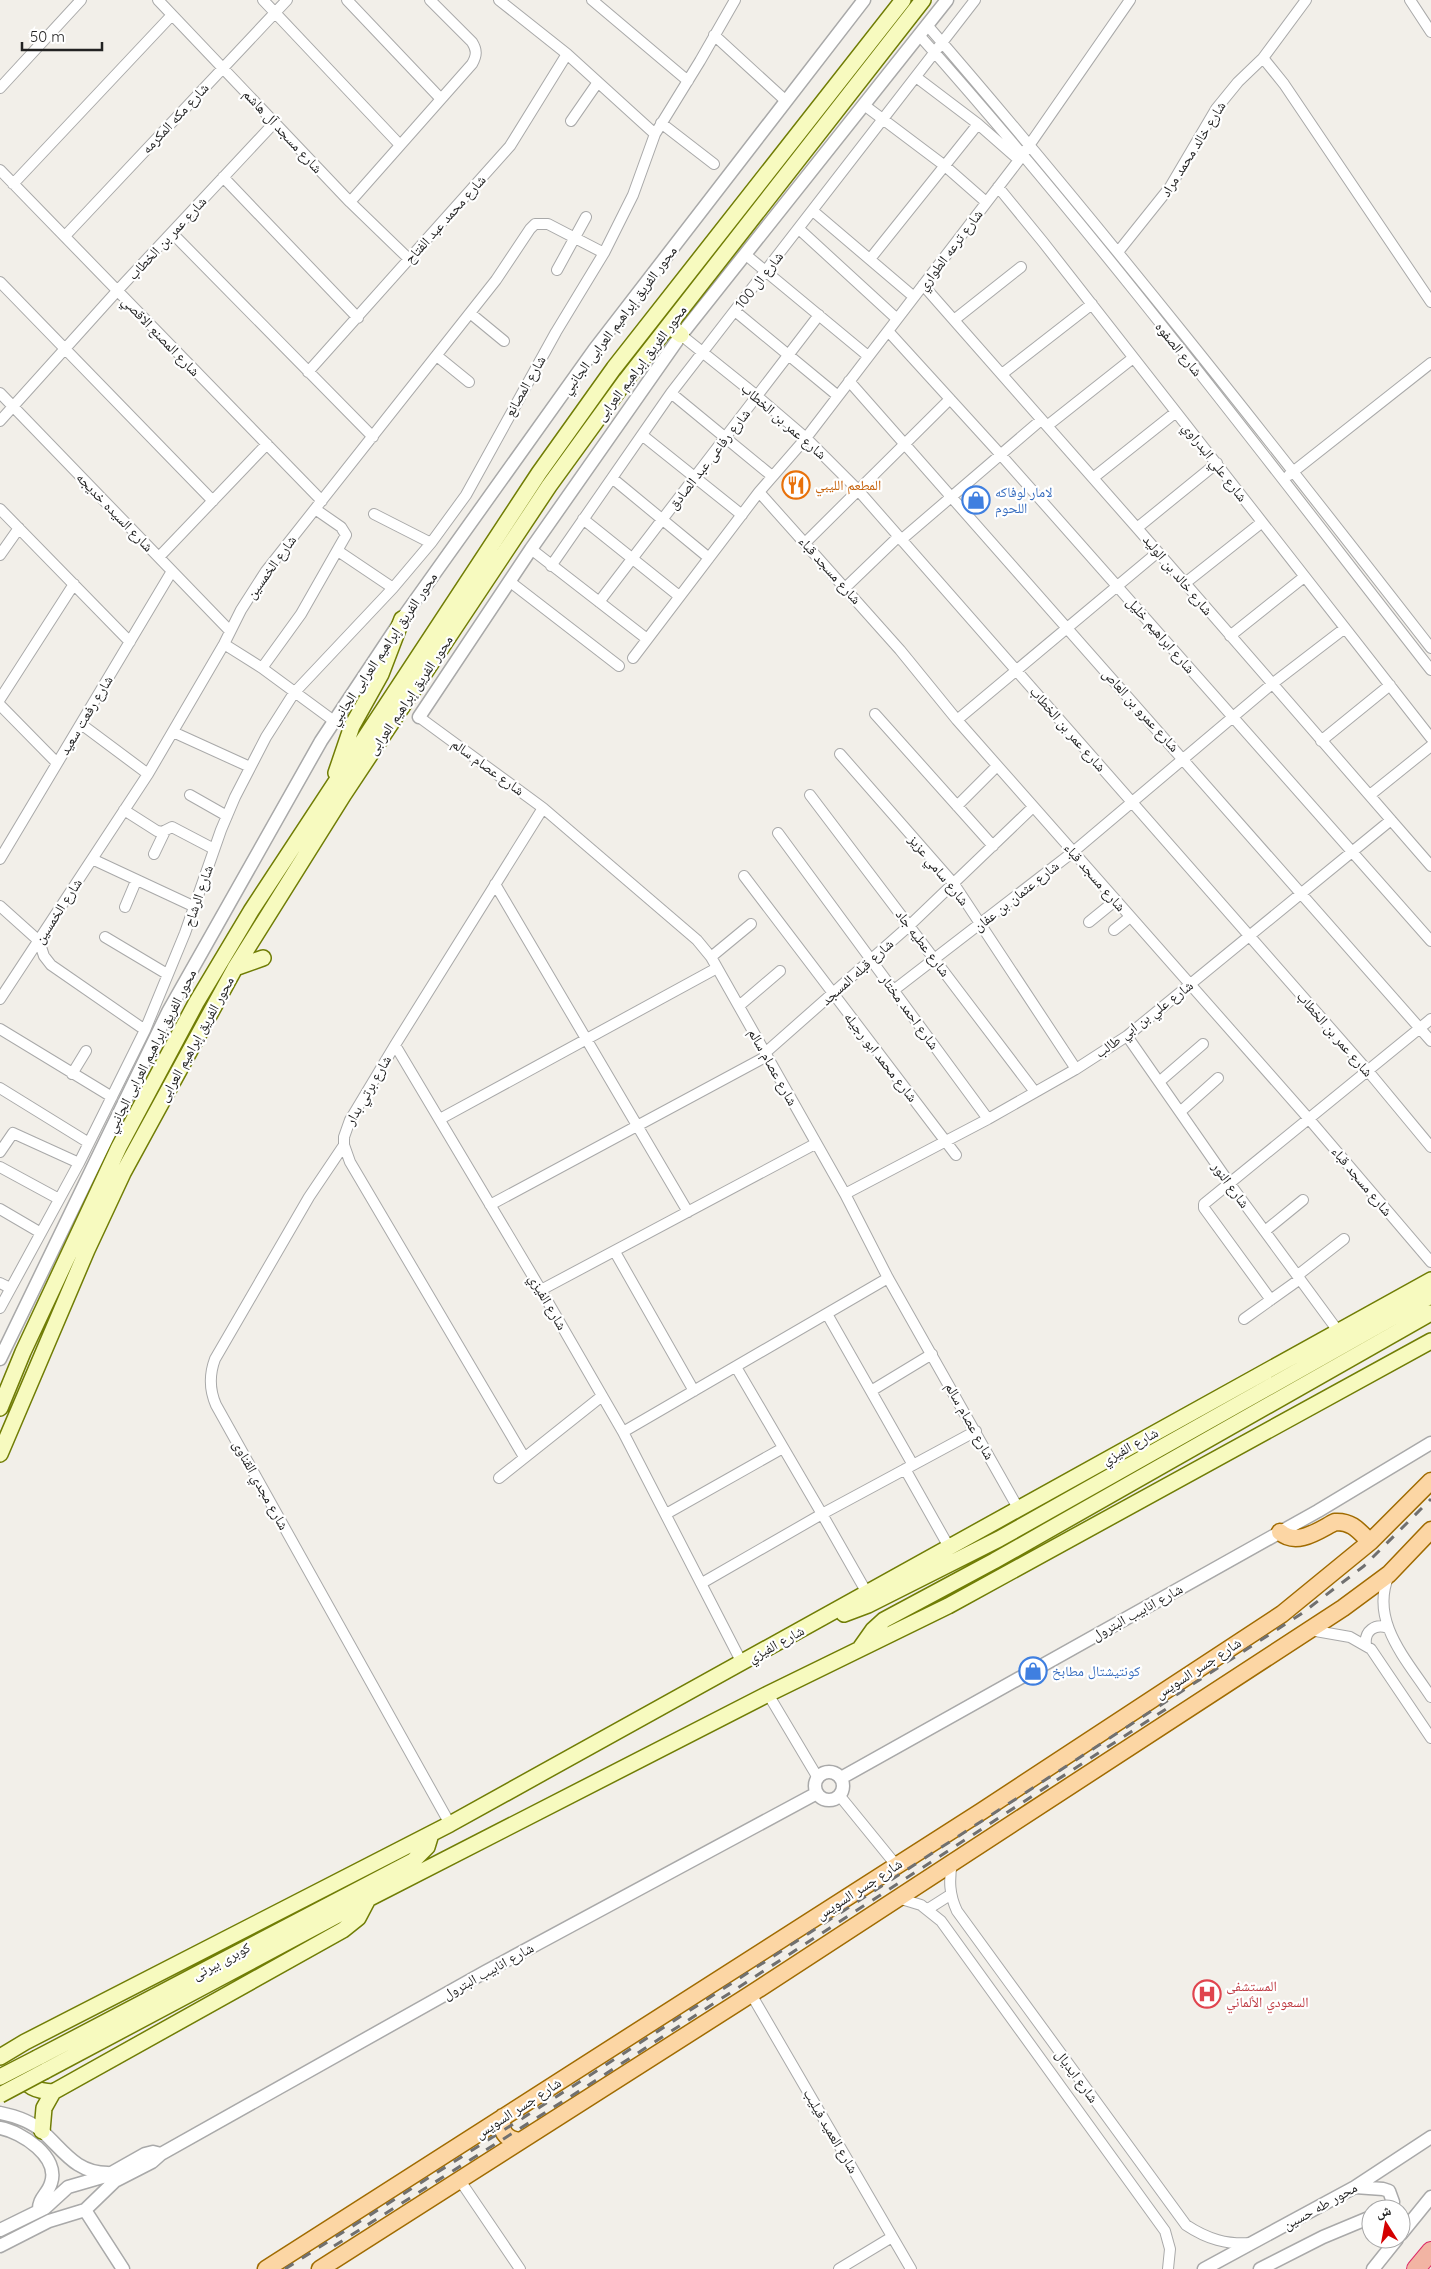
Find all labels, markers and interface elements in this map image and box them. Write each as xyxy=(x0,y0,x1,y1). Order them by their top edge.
scale bar xyxy=(22,20,102,52)
text: 50 m xyxy=(30,27,65,46)
street label: شارع مكه المكرمه xyxy=(138,79,213,158)
street label: شارع مسجد آل هاشم xyxy=(239,85,327,178)
street label: شارع خالد محمد مراد xyxy=(1156,98,1230,201)
street label: شارع محمد عبد الفتاح xyxy=(400,171,490,268)
street label: شارع عمر بن الخطاب xyxy=(124,193,211,284)
street label: شارع ترعه الطواري xyxy=(914,206,988,296)
street label: محور الفريق إبراهيم العرابى الجانبي xyxy=(558,243,680,397)
street label: شارع ال 100 xyxy=(731,248,788,313)
street label: شارع المصنع الاقصي xyxy=(116,292,204,382)
street label: محور الفريق إبراهيم العرابى xyxy=(592,302,690,424)
street label: شارع الصفوه xyxy=(1151,318,1207,381)
street label: شارع المصانع xyxy=(500,352,551,420)
street label: شارع عمر بن الخطاب xyxy=(737,379,830,464)
street label: شارع رفاعى عبد الصادق xyxy=(664,405,755,514)
street label: شارع علي البدراوي xyxy=(1177,419,1251,507)
street label: شارع السيده خديجه xyxy=(72,469,157,556)
restaurant icon: المطعم الليبي xyxy=(781,470,811,500)
place label: المطعم الليبي xyxy=(815,476,881,497)
place label: لامار لوفاكه اللحوم xyxy=(995,483,1052,518)
shop icon: لامار لوفاكه اللحوم xyxy=(961,485,991,515)
street label: شارع خالد بن الوليد xyxy=(1138,531,1217,620)
street label: شارع الخمسين xyxy=(242,532,301,603)
street label: شارع مسجد قباء xyxy=(794,532,865,608)
street label: محور الفريق إبراهيم العرابى الجانبي xyxy=(325,569,441,729)
street label: شارع ابراهيم خليل xyxy=(1122,593,1199,678)
street label: محور الفريق إبراهيم العرابى xyxy=(364,632,456,758)
street label: شارع عمرو بن العاص xyxy=(1098,665,1183,756)
street label: شارع رفعت سعيد xyxy=(55,672,118,758)
street label: شارع عمر بن الخطاب xyxy=(1025,683,1110,776)
street label: شارع عصام سالم xyxy=(447,735,528,800)
street label: شارع سامي عزيز xyxy=(902,830,973,911)
street label: شارع مسجد قباء xyxy=(1059,839,1130,916)
street label: شارع عثمان بن عفان xyxy=(969,857,1063,936)
street label: شارع الرشاح xyxy=(179,863,218,930)
street label: شارع الخمسين xyxy=(30,875,87,948)
street label: شارع عطيه جاد xyxy=(891,906,954,981)
street label: شارع قبله المسجد xyxy=(817,935,898,1010)
street label: محور الفريق إبراهيم العرابى الجانبي xyxy=(102,966,202,1137)
street label: شارع احمد مختار xyxy=(875,970,943,1054)
street label: محور الفريق إبراهيم العرابى xyxy=(154,973,239,1105)
street label: شارع علي بن ابي طالب xyxy=(1091,976,1198,1064)
street label: شارع عمر بن الخطاب xyxy=(1292,988,1377,1081)
street label: شارع محمد ابو رجيله xyxy=(840,1008,922,1106)
street label: شارع عصام سالم xyxy=(743,1025,802,1109)
street label: شارع برتي بدار xyxy=(340,1052,397,1130)
street label: شارع مسجد قباء xyxy=(1327,1142,1396,1220)
street label: شارع النور xyxy=(1207,1158,1254,1212)
street label: شارع الفيزي xyxy=(523,1271,571,1334)
street label: شارع عصام سالم xyxy=(940,1379,999,1463)
street label: شارع الفيزي xyxy=(1099,1423,1163,1471)
street label: شارع مجدي القناوى xyxy=(227,1437,293,1534)
street label: شارع انابيب البترول xyxy=(1088,1580,1186,1645)
street label: شارع الفيزي xyxy=(745,1621,809,1669)
street label: شارع جسر السويس xyxy=(1151,1633,1245,1703)
shop icon: كونتيشتال مطابخ xyxy=(1018,1656,1048,1686)
place label: كونتيشتال مطابخ xyxy=(1052,1662,1140,1681)
street label: شارع جسر السويس xyxy=(812,1854,906,1924)
street label: كوبرى بيرتى xyxy=(189,1938,253,1984)
street label: شارع انابيب البترول xyxy=(439,1939,537,2004)
place label: المستشفى السعودي الألماني xyxy=(1226,1977,1309,2014)
hospital icon: المستشفى السعودي الألماني xyxy=(1192,1979,1222,2009)
street label: شارع ايديال xyxy=(1051,2046,1102,2107)
street label: شارع جسر السويس xyxy=(471,2073,565,2143)
street label: شارع العميد فيليب xyxy=(799,2086,862,2177)
street label: محور طه حسين xyxy=(1280,2178,1360,2234)
north arrow xyxy=(1361,2199,1411,2249)
text: ش xyxy=(1375,2201,1393,2221)

